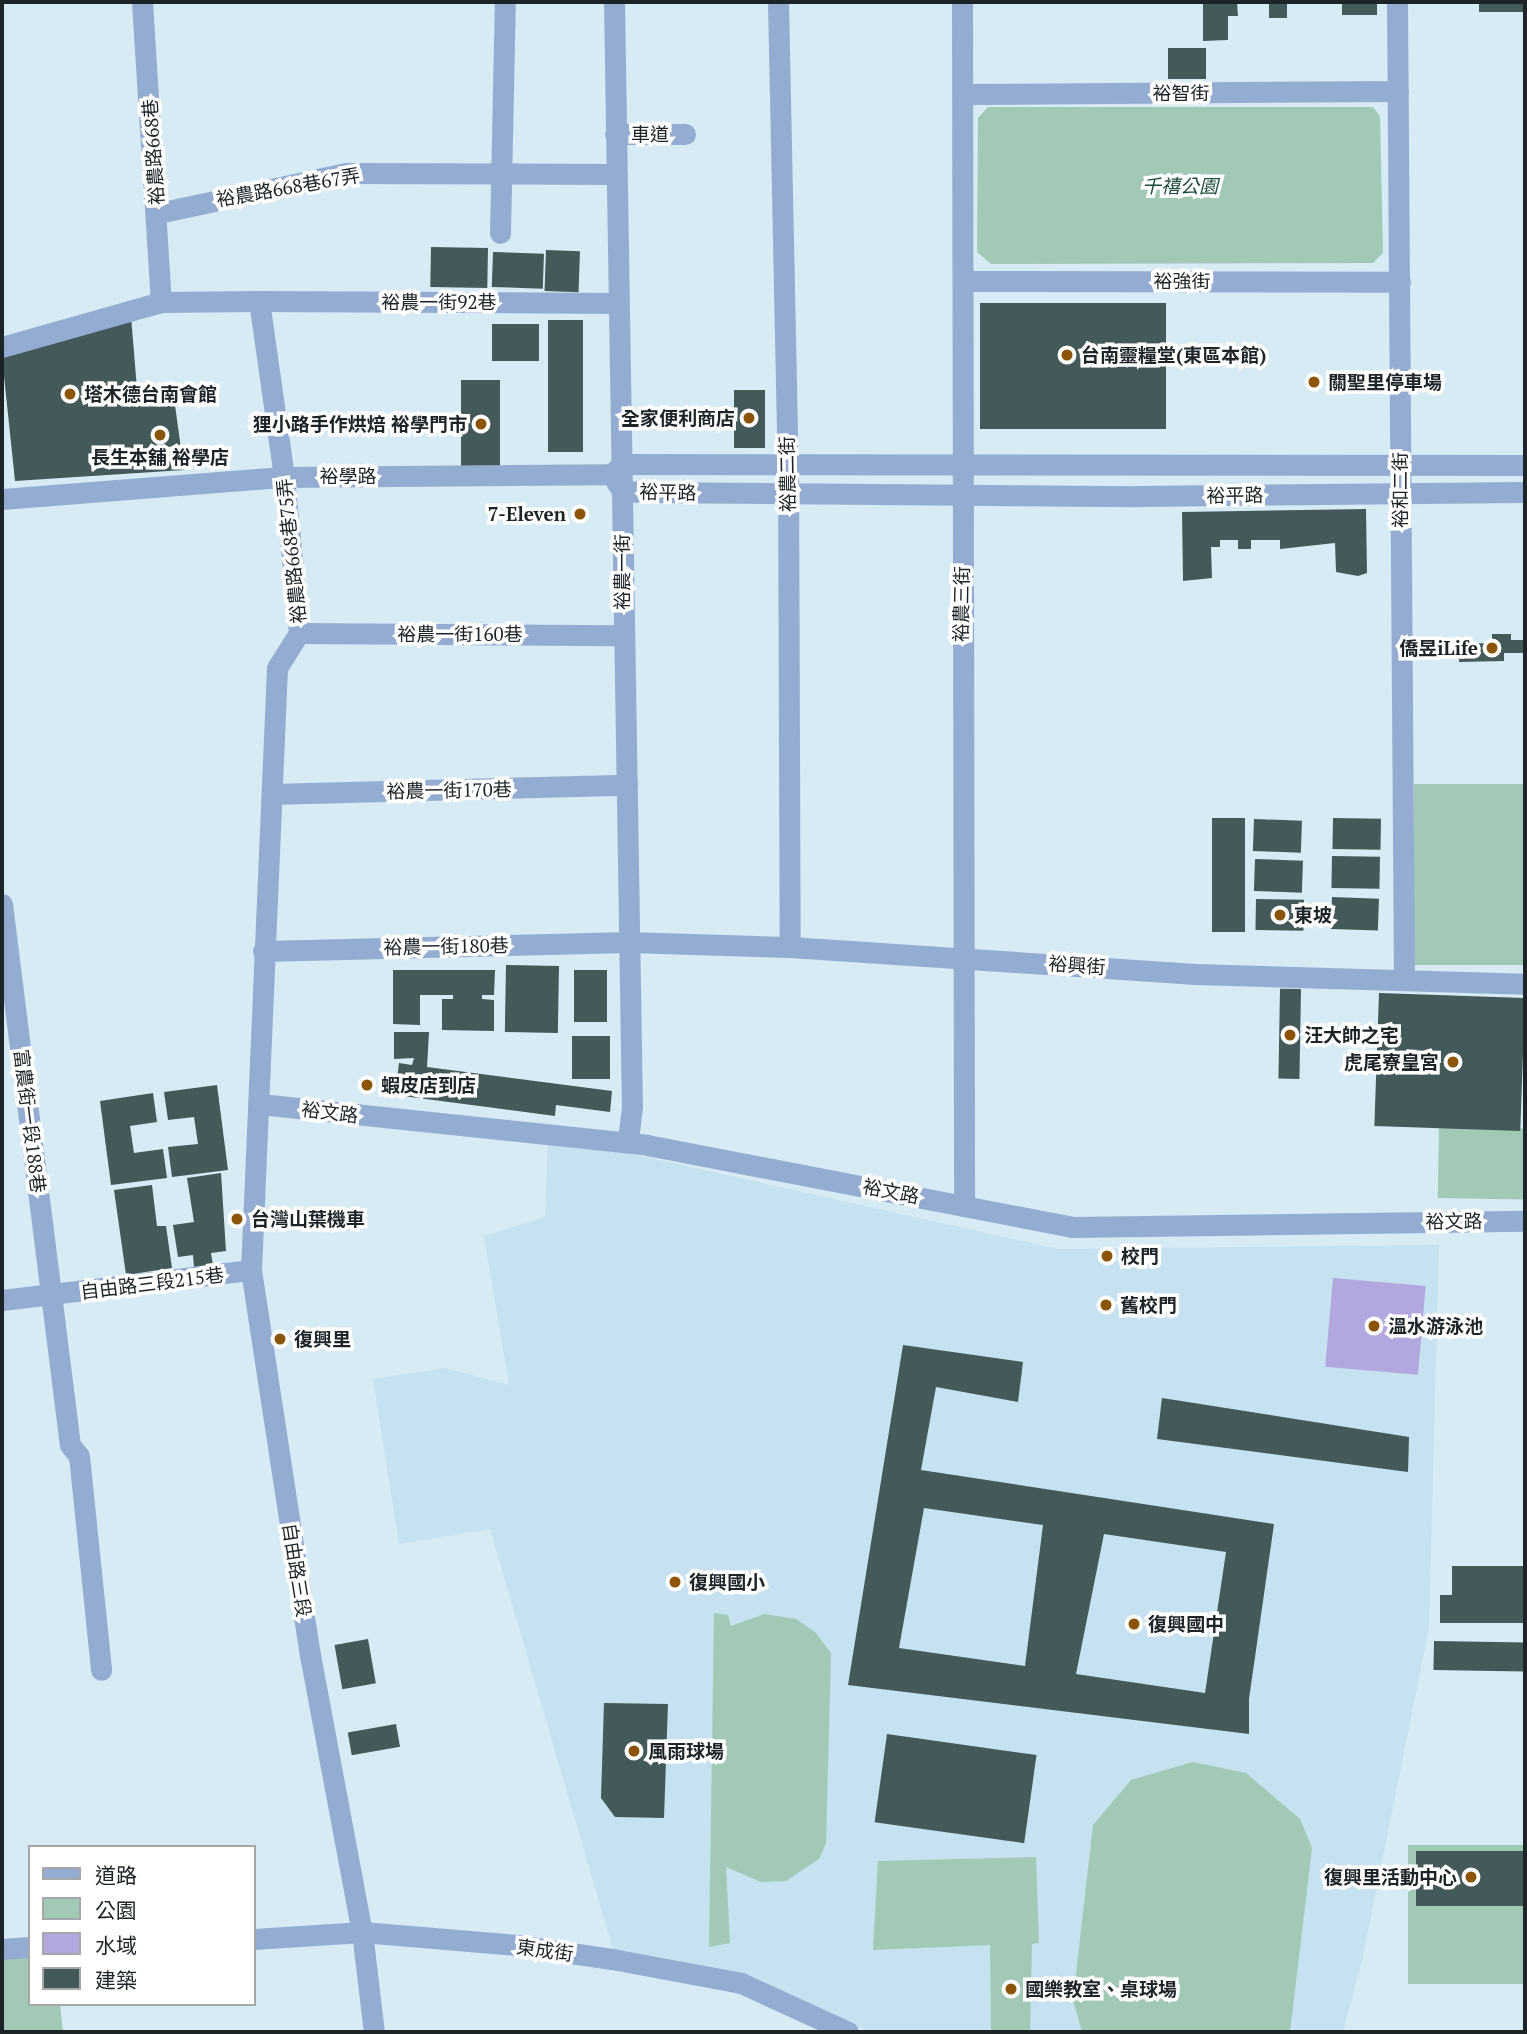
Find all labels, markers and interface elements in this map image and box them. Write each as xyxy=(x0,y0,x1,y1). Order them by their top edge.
street label: 裕智街 xyxy=(1153,82,1209,104)
street label: 裕農路668巷 xyxy=(138,98,168,206)
street label: 車道 xyxy=(631,123,669,145)
street label: 裕農路668巷67弄 xyxy=(214,163,362,211)
park label: 千禧公園 xyxy=(1142,175,1218,197)
street label: 裕強街 xyxy=(1154,270,1210,292)
street label: 裕農一街92巷 xyxy=(381,291,497,313)
place label: 台南靈糧堂(東區本館) xyxy=(1081,344,1266,366)
marker: 台南靈糧堂(東區本館) xyxy=(1059,347,1075,363)
place label: 關聖里停車場 xyxy=(1328,371,1442,393)
marker: 關聖里停車場 xyxy=(1306,374,1322,390)
place label: 塔木德台南會館 xyxy=(84,383,217,405)
marker: 塔木德台南會館 xyxy=(62,386,78,402)
place label: 全家便利商店 xyxy=(621,407,735,429)
marker: 全家便利商店 xyxy=(741,410,757,426)
place label: 狸小路手作烘焙 裕學門市 xyxy=(253,413,467,435)
marker: 狸小路手作烘焙 裕學門市 xyxy=(473,416,489,432)
marker: 長生本舖 裕學店 xyxy=(152,427,168,443)
street label: 裕農二街 xyxy=(775,436,799,512)
place label: 長生本舖 裕學店 xyxy=(91,446,229,468)
street label: 裕和二街 xyxy=(1389,452,1411,528)
street label: 裕學路 xyxy=(320,465,376,487)
street label: 裕農路668巷75弄 xyxy=(272,477,310,625)
street label: 裕平路 xyxy=(639,480,697,504)
street label: 裕平路 xyxy=(1206,483,1264,507)
place label: 7-Eleven xyxy=(488,503,566,525)
marker: 7-Eleven xyxy=(572,506,588,522)
street label: 裕農一街 xyxy=(611,534,633,610)
street label: 裕農三街 xyxy=(949,566,973,642)
street label: 裕農一街160巷 xyxy=(397,623,523,645)
place label: 僑昱iLife xyxy=(1399,637,1478,659)
marker: 僑昱iLife xyxy=(1484,640,1500,656)
street label: 裕農一街170巷 xyxy=(386,778,512,802)
place label: 東坡 xyxy=(1294,904,1332,926)
marker: 東坡 xyxy=(1272,907,1288,923)
street label: 裕農一街180巷 xyxy=(383,934,509,958)
street label: 裕興街 xyxy=(1048,952,1106,978)
place label: 汪大帥之宅 xyxy=(1304,1024,1399,1046)
marker: 汪大帥之宅 xyxy=(1282,1027,1298,1043)
street label: 富農街一段188巷 xyxy=(10,1048,50,1194)
place label: 虎尾寮皇宮 xyxy=(1344,1051,1439,1073)
marker: 虎尾寮皇宮 xyxy=(1445,1054,1461,1070)
place label: 蝦皮店到店 xyxy=(381,1074,476,1096)
marker: 蝦皮店到店 xyxy=(359,1077,375,1093)
street label: 裕文路 xyxy=(300,1097,360,1127)
street label: 裕文路 xyxy=(861,1174,921,1208)
place label: 台灣山葉機車 xyxy=(251,1208,365,1230)
street label: 裕文路 xyxy=(1425,1209,1483,1233)
marker: 台灣山葉機車 xyxy=(229,1211,245,1227)
place label: 校門 xyxy=(1121,1245,1159,1267)
marker: 校門 xyxy=(1099,1248,1115,1264)
street label: 自由路三段215巷 xyxy=(79,1263,225,1303)
place label: 舊校門 xyxy=(1120,1294,1177,1316)
marker: 舊校門 xyxy=(1098,1297,1114,1313)
place label: 溫水游泳池 xyxy=(1388,1315,1483,1337)
marker: 溫水游泳池 xyxy=(1366,1318,1382,1334)
place label: 復興里 xyxy=(294,1328,351,1350)
marker: 復興里 xyxy=(272,1331,288,1347)
street label: 自由路三段 xyxy=(278,1521,316,1619)
place label: 復興國小 xyxy=(689,1571,765,1593)
marker: 復興國小 xyxy=(667,1574,683,1590)
place label: 復興國中 xyxy=(1148,1613,1224,1635)
marker: 復興國中 xyxy=(1126,1616,1142,1632)
place label: 風雨球場 xyxy=(648,1740,724,1762)
marker: 風雨球場 xyxy=(626,1743,642,1759)
legend xyxy=(28,1845,256,2006)
text: 道路 xyxy=(95,1861,137,1889)
place label: 復興里活動中心 xyxy=(1324,1866,1457,1888)
marker: 復興里活動中心 xyxy=(1463,1869,1479,1885)
text: 公園 xyxy=(95,1896,137,1924)
text: 水域 xyxy=(95,1931,137,1959)
street label: 東成街 xyxy=(515,1935,575,1965)
text: 建築 xyxy=(95,1966,137,1994)
place label: 國樂教室、桌球場 xyxy=(1025,1978,1177,2000)
marker: 國樂教室、桌球場 xyxy=(1003,1981,1019,1997)

